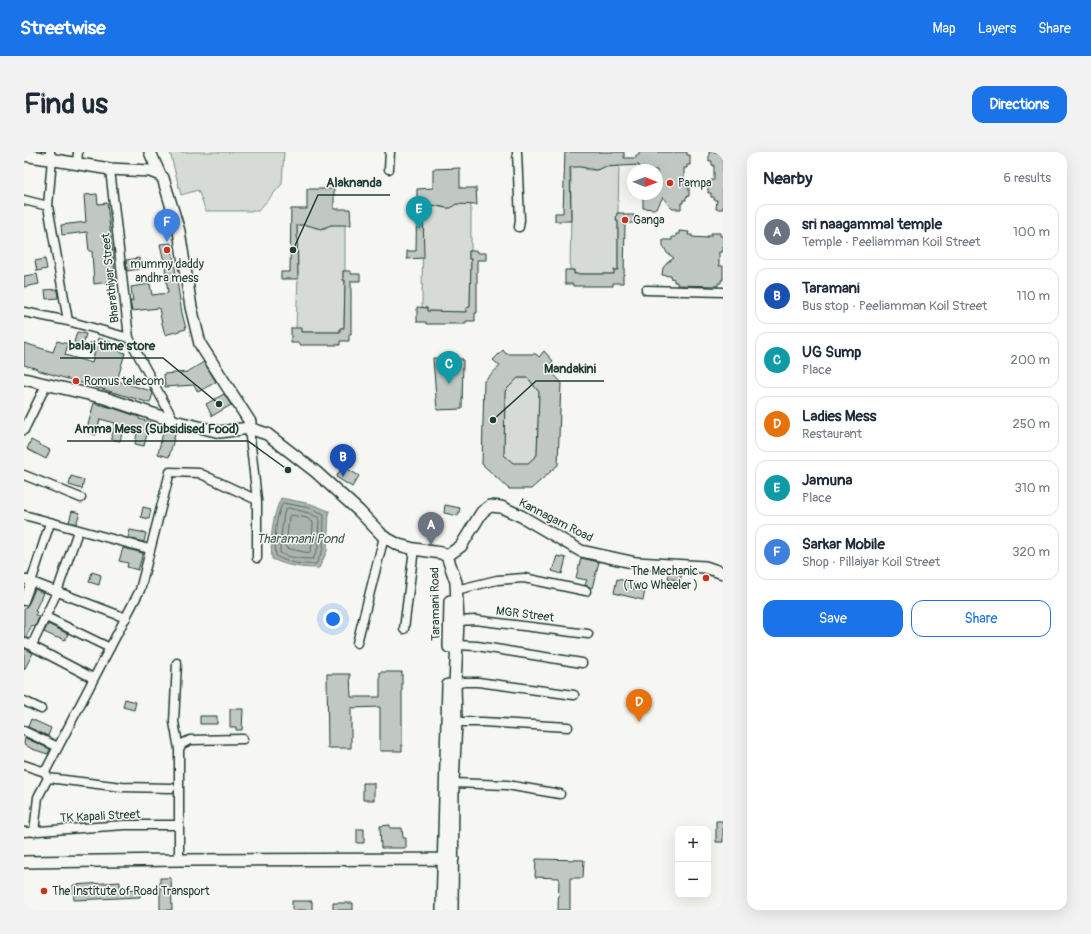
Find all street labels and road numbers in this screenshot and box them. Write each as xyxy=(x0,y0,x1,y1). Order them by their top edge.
street label: Bharathiyar Street xyxy=(98,232,123,324)
street label: Kannagam Road xyxy=(516,495,596,546)
street label: Taramani Road xyxy=(427,567,444,641)
street label: MGR Street xyxy=(495,603,555,626)
street label: TK Kapali Street xyxy=(59,807,141,826)

